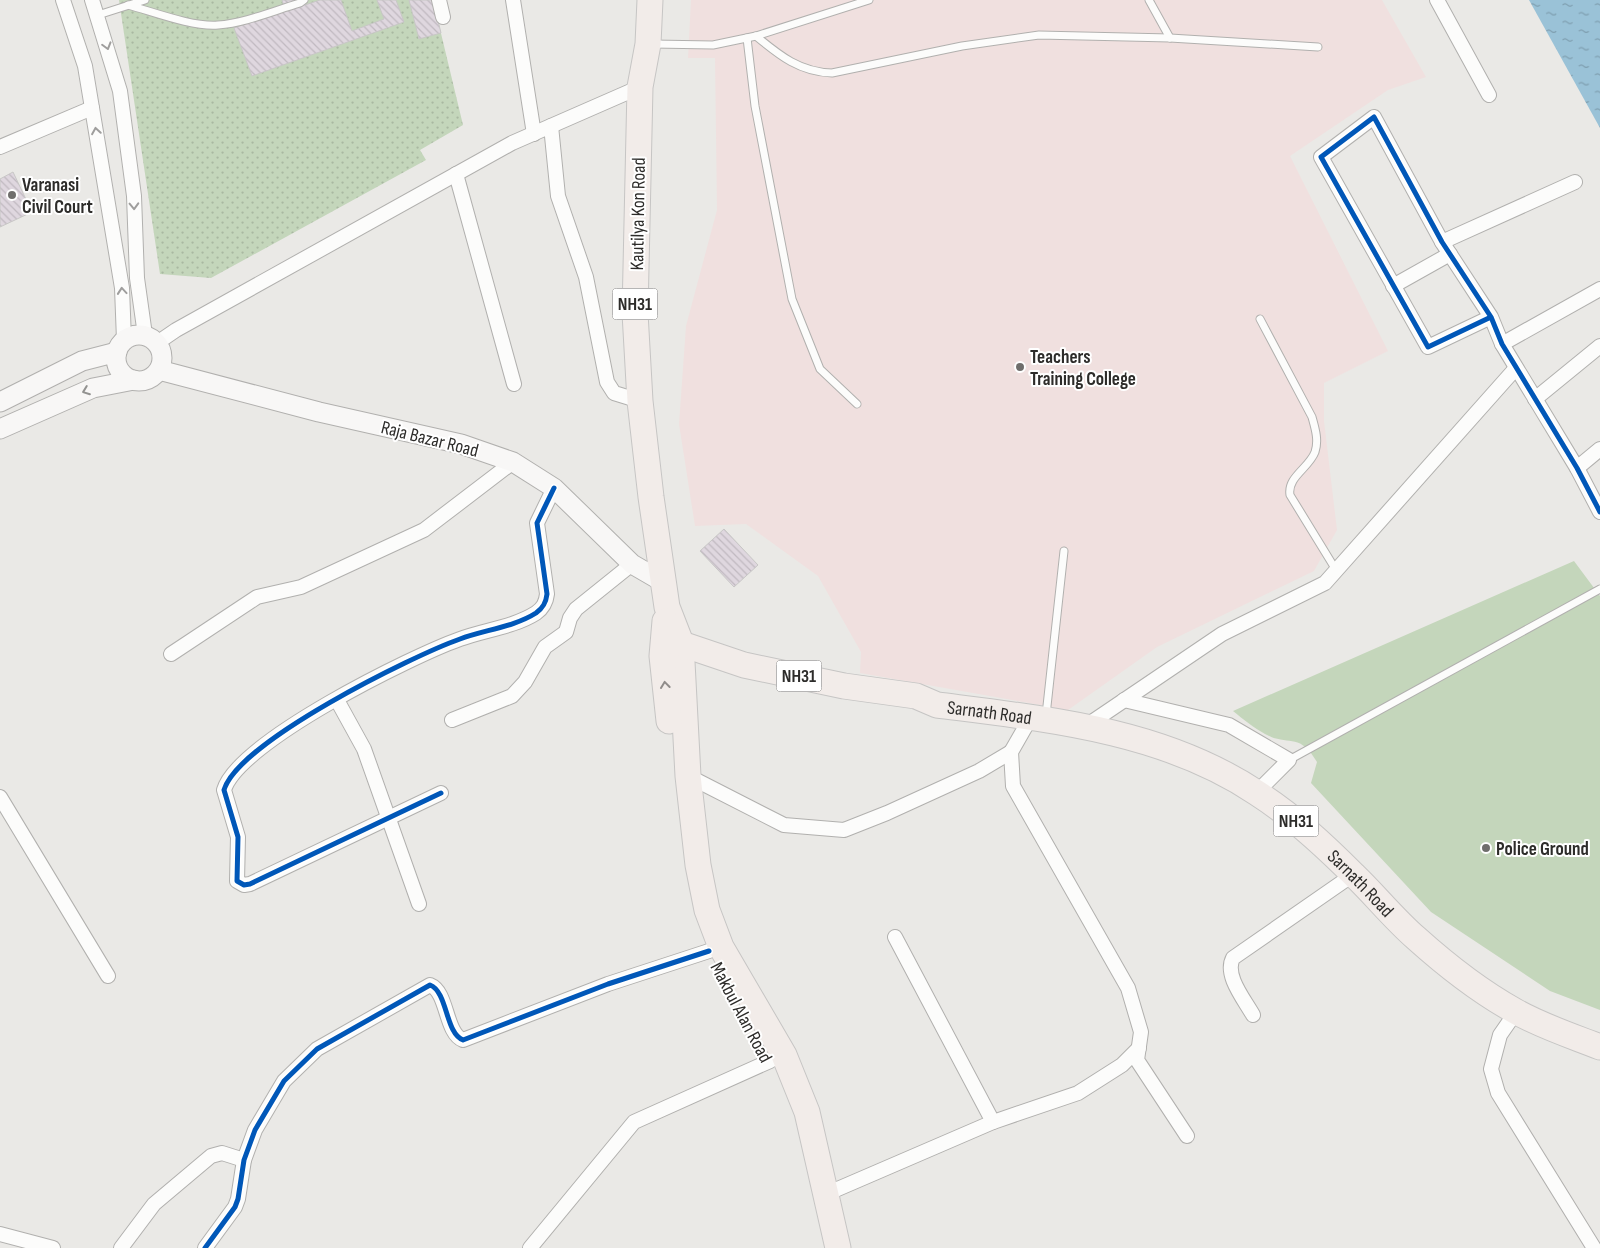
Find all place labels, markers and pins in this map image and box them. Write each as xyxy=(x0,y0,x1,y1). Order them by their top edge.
place label: Varanasi Civil Court xyxy=(22,174,93,219)
marker: Varanasi Civil Court xyxy=(6,189,18,201)
place label: Teachers Training College xyxy=(1030,346,1136,391)
marker: Teachers Training College xyxy=(1014,361,1026,373)
place label: Police Ground xyxy=(1496,838,1589,861)
marker: Police Ground xyxy=(1480,842,1492,854)

